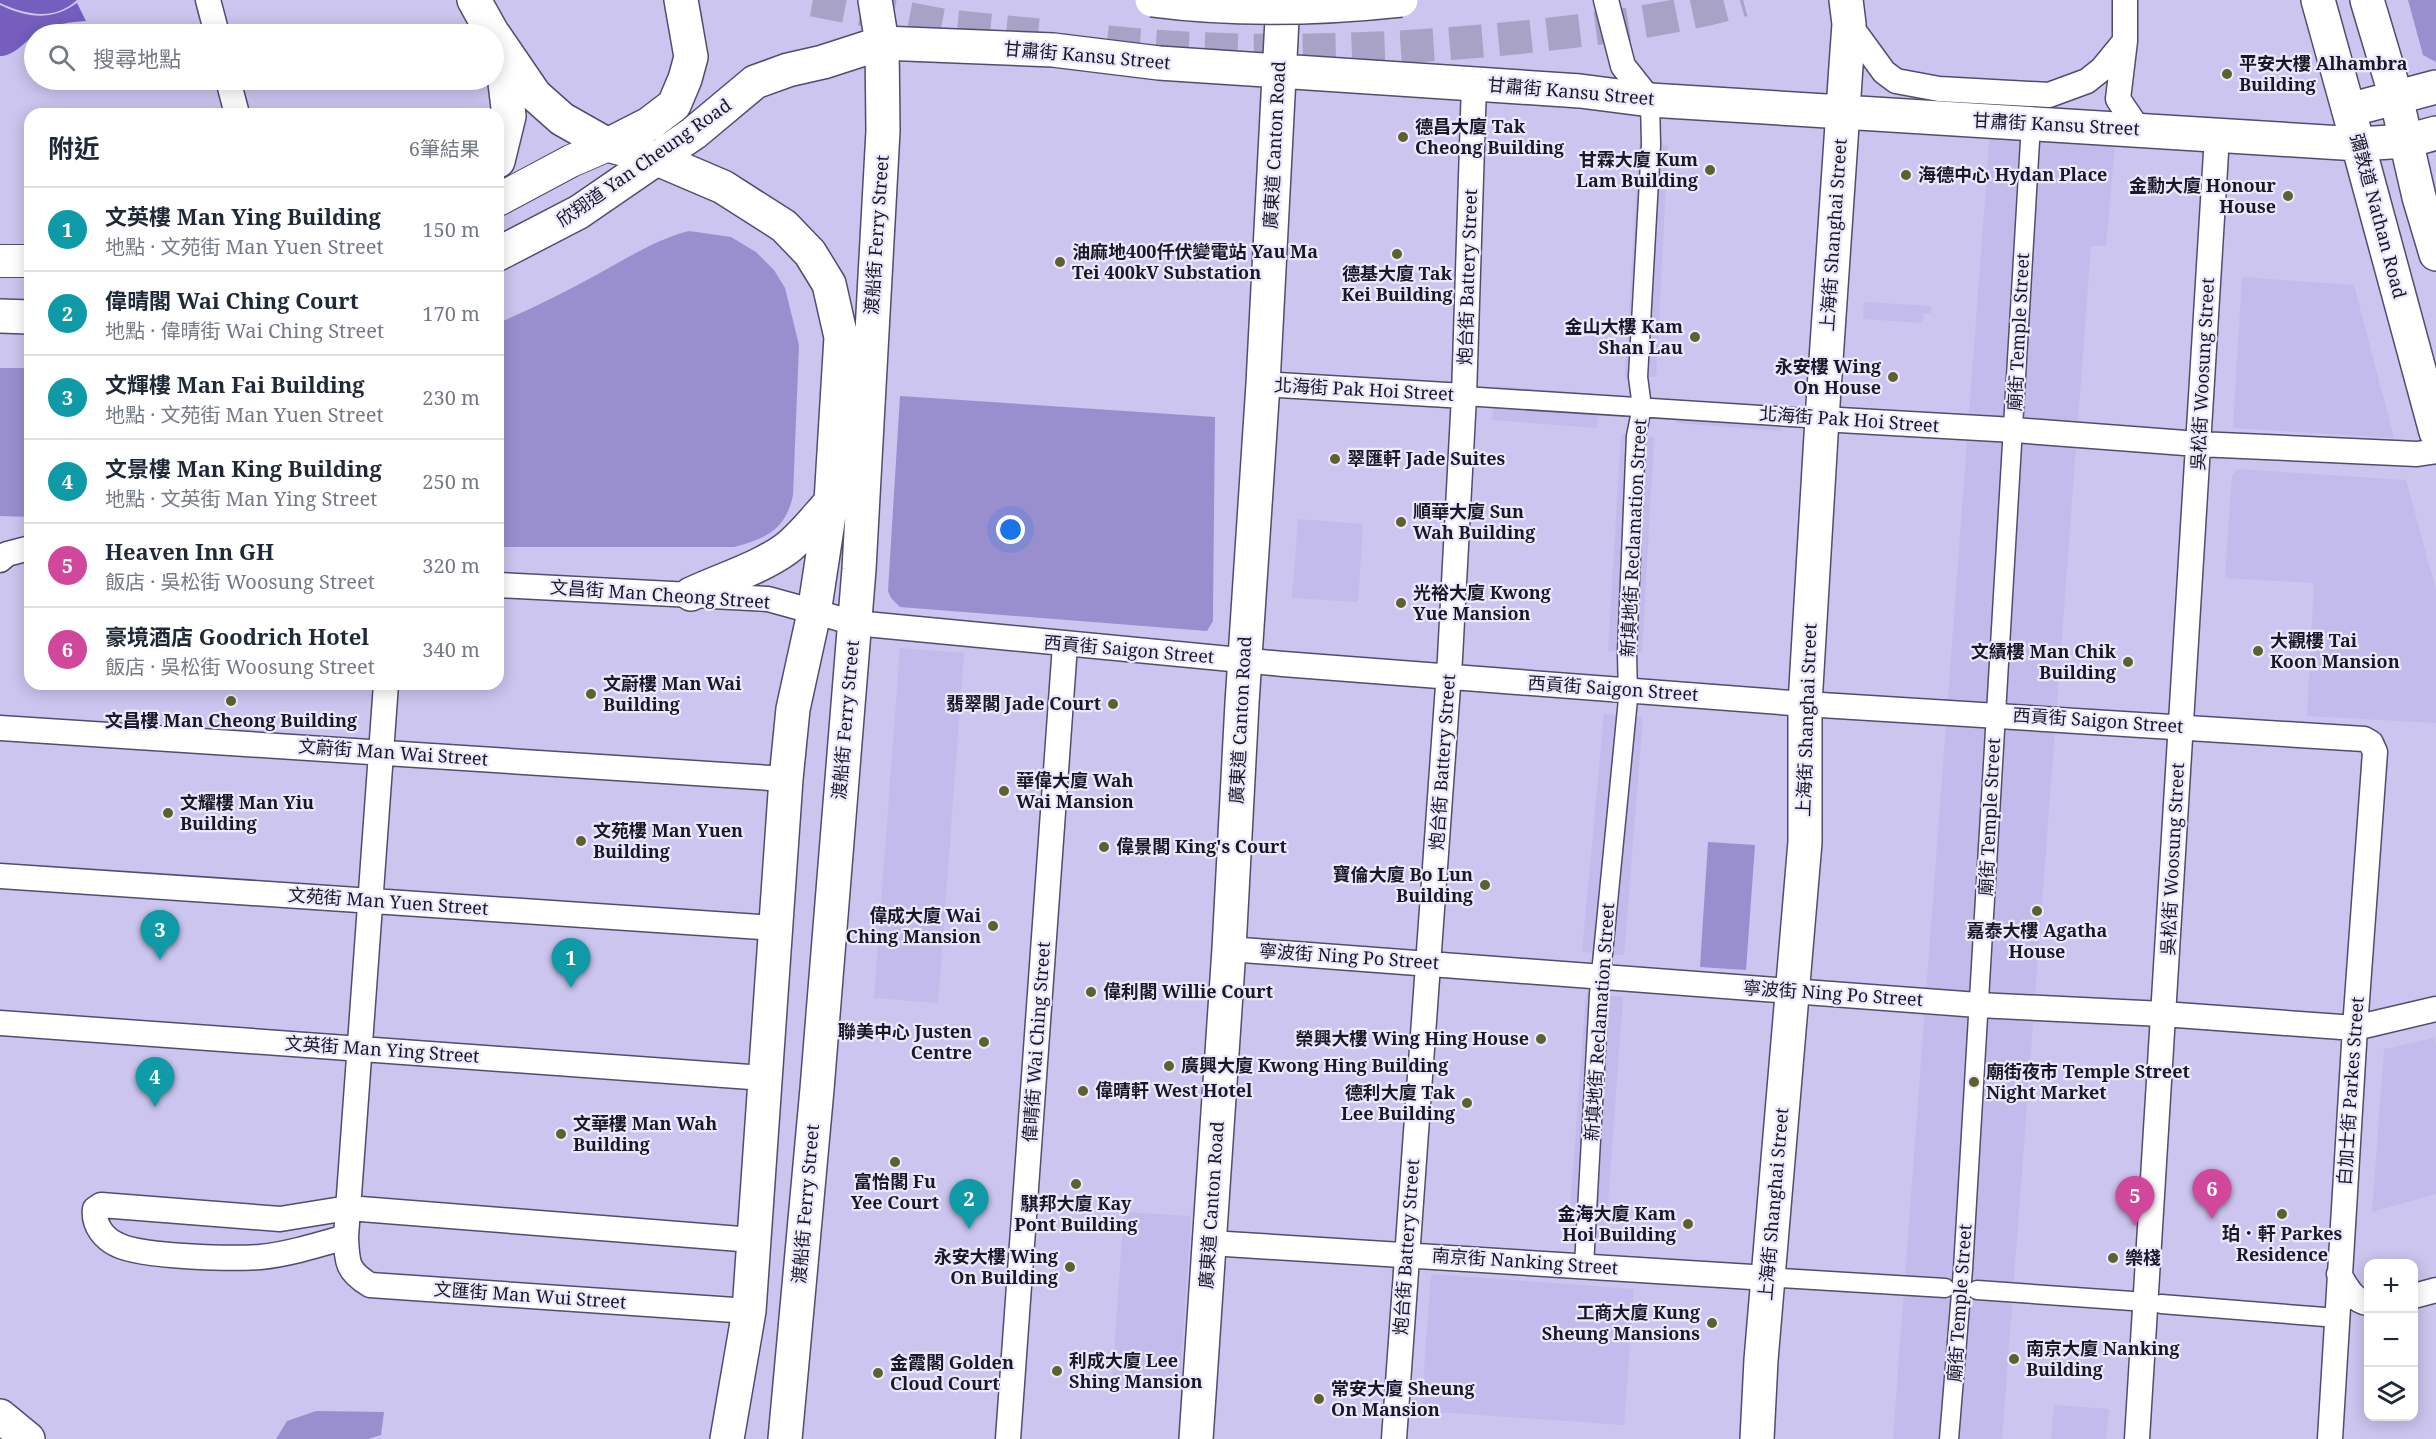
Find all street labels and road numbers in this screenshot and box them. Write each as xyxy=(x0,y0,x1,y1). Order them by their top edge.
street label: 甘肅街 Kansu Street xyxy=(1003,36,1172,74)
street label: 廣東道 Canton Road xyxy=(1258,60,1290,229)
street label: 甘肅街 Kansu Street xyxy=(1487,72,1656,110)
street label: 欣翔道 Yan Cheung Road xyxy=(551,93,736,232)
street label: 甘肅街 Kansu Street xyxy=(1972,108,2140,140)
street label: 彌敦道 Nathan Road xyxy=(2345,130,2413,301)
street label: 上海街 Shanghai Street xyxy=(1814,138,1852,332)
street label: 渡船街 Ferry Street xyxy=(858,154,894,316)
street label: 炮台街 Battery Street xyxy=(1452,188,1482,366)
street label: 廟街 Temple Street xyxy=(2002,252,2034,412)
street label: 吳松街 Woosung Street xyxy=(2185,277,2219,471)
street label: 北海街 Pak Hoi Street xyxy=(1273,372,1455,406)
street label: 北海街 Pak Hoi Street xyxy=(1758,401,1940,437)
street label: 新填地街 Reclamation Street xyxy=(1615,418,1651,658)
street label: 文昌街 Man Cheong Street xyxy=(549,574,771,614)
street label: 上海街 Shanghai Street xyxy=(1791,623,1821,817)
street label: 西貢街 Saigon Street xyxy=(1043,630,1215,668)
street label: 廣東道 Canton Road xyxy=(1224,635,1256,804)
street label: 渡船街 Ferry Street xyxy=(826,639,864,801)
street label: 西貢街 Saigon Street xyxy=(1527,670,1699,706)
street label: 炮台街 Battery Street xyxy=(1424,673,1460,851)
street label: 西貢街 Saigon Street xyxy=(2012,702,2184,738)
street label: 文蔚街 Man Wai Street xyxy=(297,733,489,771)
street label: 廟街 Temple Street xyxy=(1973,737,2005,897)
street label: 吳松街 Woosung Street xyxy=(2155,762,2189,956)
street label: 文苑街 Man Yuen Street xyxy=(287,882,489,920)
street label: 新填地街 Reclamation Street xyxy=(1579,902,1619,1142)
street label: 寧波街 Ning Po Street xyxy=(1258,938,1440,974)
street label: 偉晴街 Wai Ching Street xyxy=(1017,941,1055,1143)
street label: 寧波街 Ning Po Street xyxy=(1742,975,1924,1011)
street label: 白加士街 Parkes Street xyxy=(2331,996,2369,1186)
street label: 文英街 Man Ying Street xyxy=(284,1030,480,1068)
street label: 上海街 Shanghai Street xyxy=(1753,1106,1793,1301)
street label: 廣東道 Canton Road xyxy=(1193,1120,1229,1290)
street label: 渡船街 Ferry Street xyxy=(786,1123,824,1285)
street label: 炮台街 Battery Street xyxy=(1388,1158,1424,1336)
street label: 廟街 Temple Street xyxy=(1941,1223,1977,1383)
street label: 南京街 Nanking Street xyxy=(1431,1243,1619,1279)
street label: 文匯街 Man Wui Street xyxy=(433,1276,627,1314)

